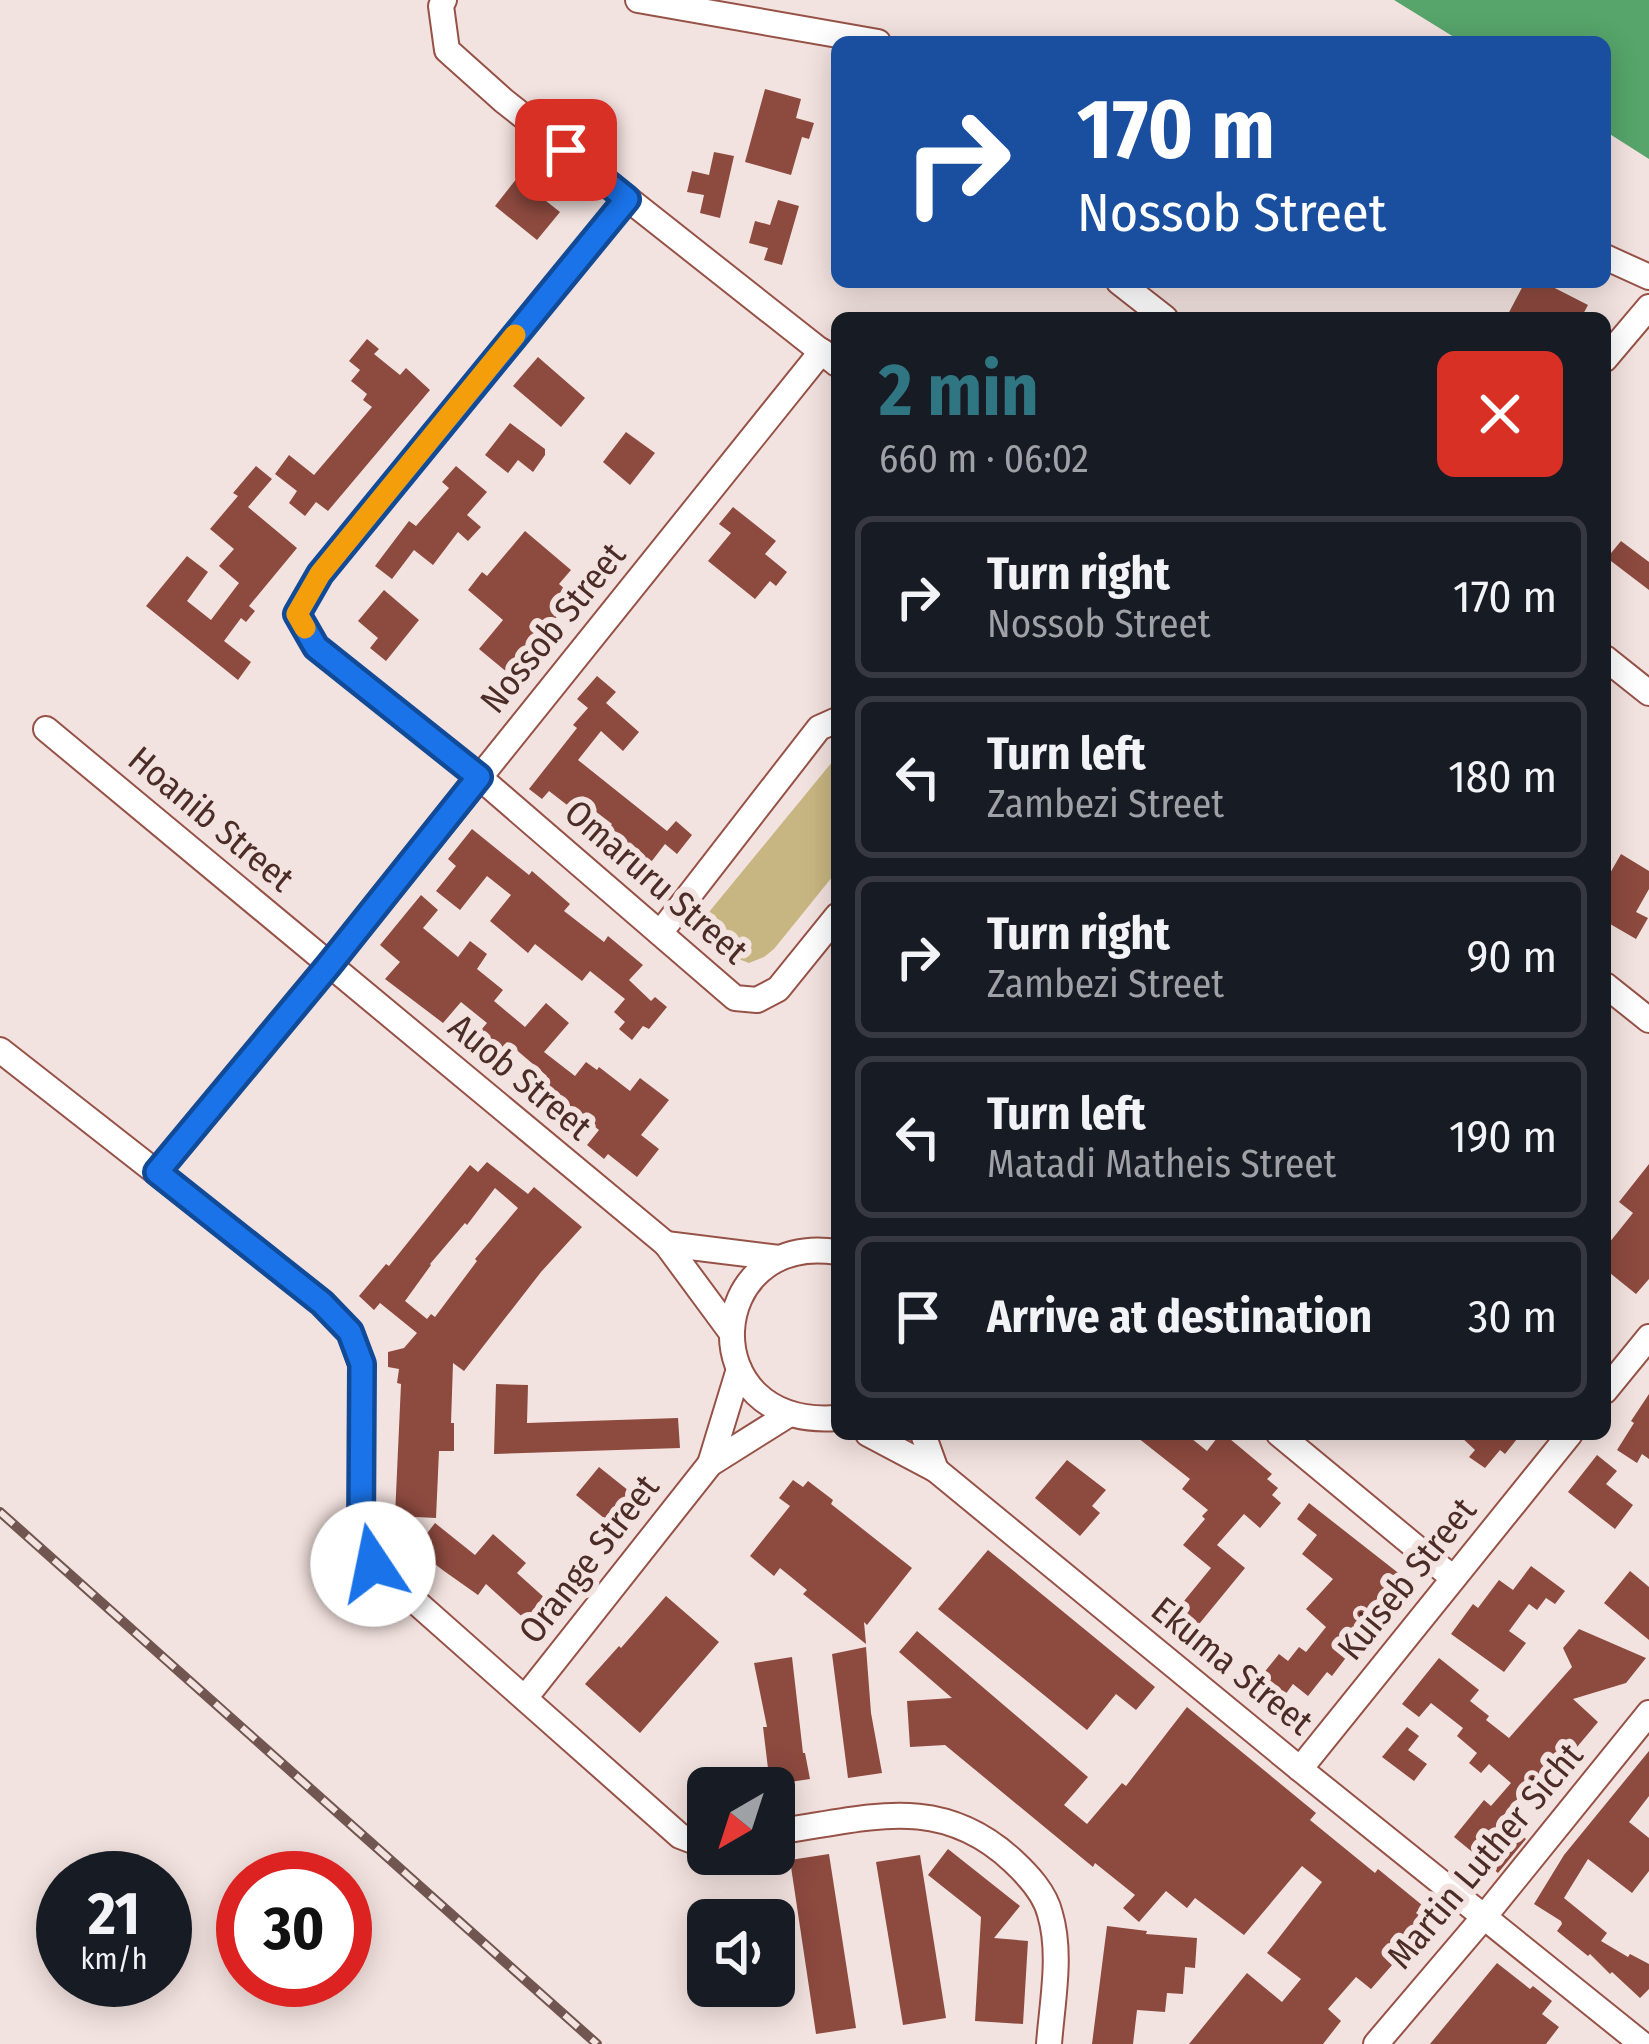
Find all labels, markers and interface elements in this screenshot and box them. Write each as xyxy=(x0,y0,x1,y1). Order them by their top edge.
text: 170 m xyxy=(1077,79,1275,180)
icon: right xyxy=(879,84,1035,240)
pin xyxy=(515,99,617,201)
icon: arrive xyxy=(533,117,599,183)
text: Nossob Street xyxy=(1077,181,1386,245)
text: 2 min xyxy=(879,348,1039,434)
button: close xyxy=(1437,351,1563,477)
text: 660 m · 06:02 xyxy=(879,436,1089,482)
street label: Nossob Street xyxy=(471,534,635,722)
text: Turn right xyxy=(987,547,1170,601)
icon: right xyxy=(885,564,951,630)
text: 170 m xyxy=(1453,570,1557,624)
text: Nossob Street xyxy=(987,601,1210,647)
text: Turn left xyxy=(987,727,1146,781)
street label: Hoanib Street xyxy=(119,737,303,901)
icon: left xyxy=(885,744,951,810)
text: 180 m xyxy=(1448,750,1557,804)
text: Zambezi Street xyxy=(987,781,1224,827)
street label: Omaruru Street xyxy=(556,791,757,973)
text: Turn right xyxy=(987,907,1170,961)
icon: right xyxy=(885,924,951,990)
text: 90 m xyxy=(1467,930,1557,984)
text: Zambezi Street xyxy=(987,961,1224,1007)
street label: Auob Street xyxy=(440,1005,601,1150)
text: Turn left xyxy=(987,1087,1146,1141)
icon: left xyxy=(885,1104,951,1170)
text: 190 m xyxy=(1449,1110,1557,1164)
text: Matadi Matheis Street xyxy=(987,1141,1336,1187)
icon: arrive xyxy=(885,1284,951,1350)
text: Arrive at destination xyxy=(987,1290,1372,1344)
text: 30 m xyxy=(1468,1290,1557,1344)
street label: Orange Street xyxy=(510,1466,669,1652)
street label: Kuiseb Street xyxy=(1328,1489,1486,1669)
position arrow xyxy=(310,1501,436,1627)
street label: Ekuma Street xyxy=(1143,1588,1322,1744)
street label: Martin Luther Sicht xyxy=(1378,1734,1592,1978)
north arrow xyxy=(687,1767,795,1875)
map controls xyxy=(687,1767,795,2007)
speed limit sign: 30 xyxy=(216,1851,372,2007)
text: 21 xyxy=(88,1878,140,1950)
button: sound xyxy=(687,1899,795,2007)
text: km/h xyxy=(81,1941,147,1977)

